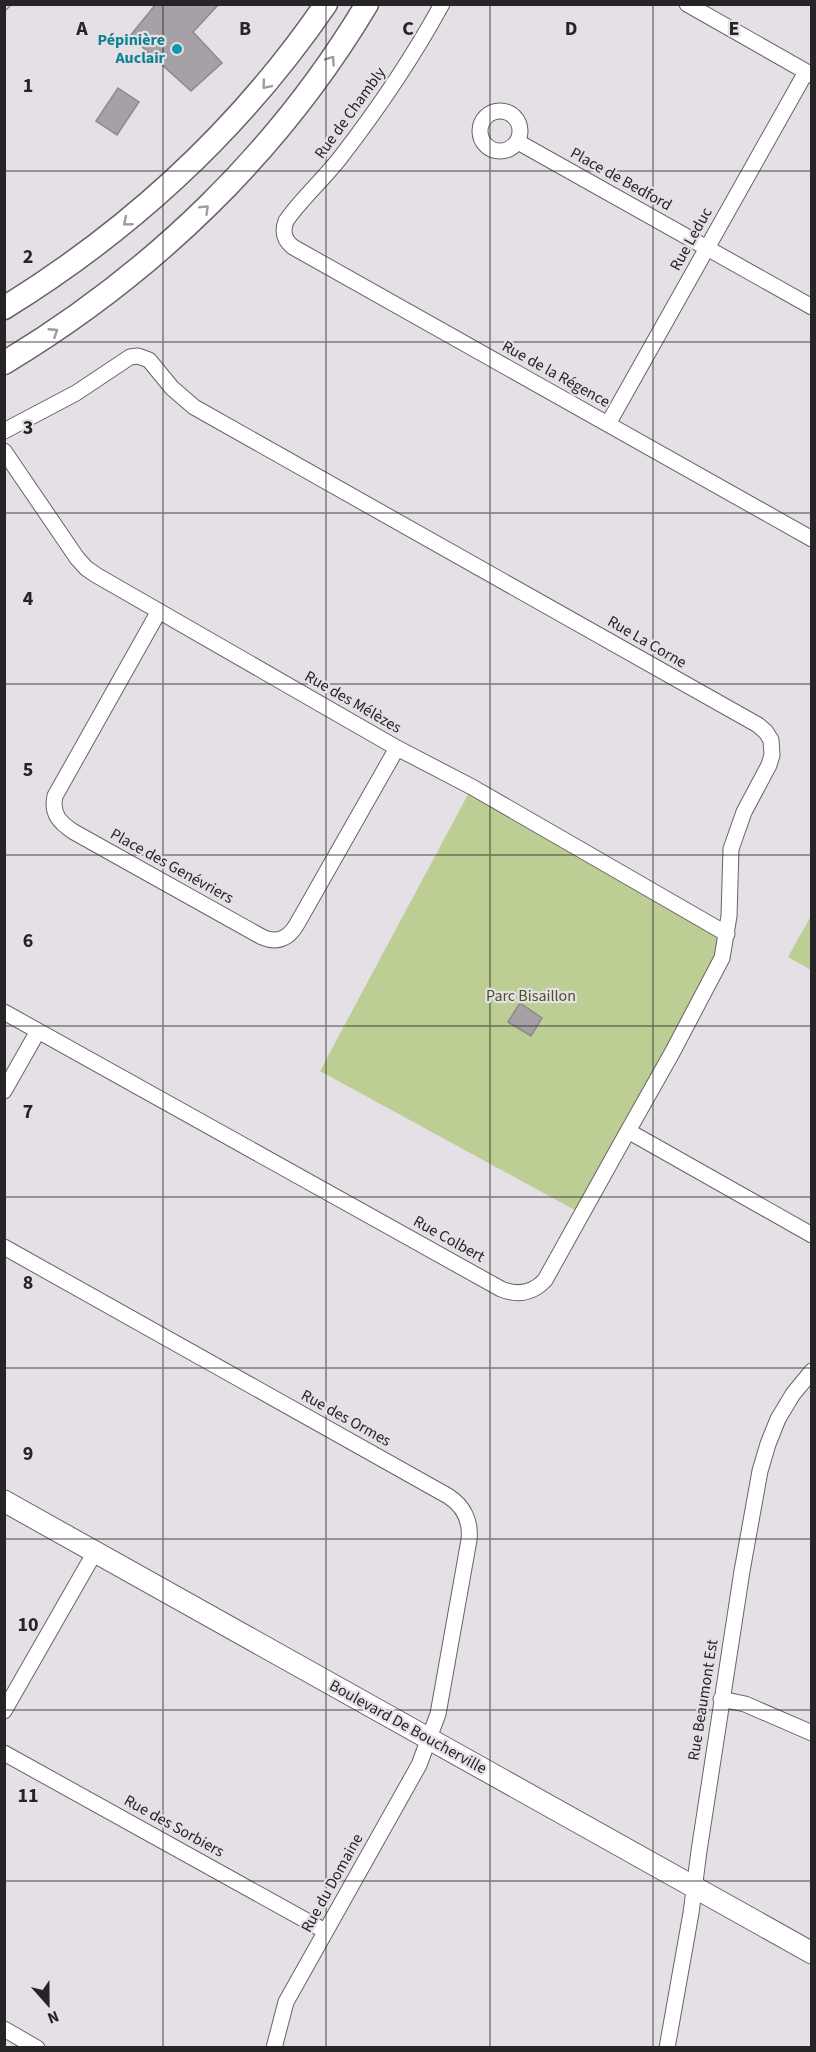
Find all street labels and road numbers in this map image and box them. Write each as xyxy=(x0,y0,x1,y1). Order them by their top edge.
street label: Rue de Chambly xyxy=(309,62,391,163)
street label: Place de Bedford xyxy=(566,142,676,216)
street label: Rue Leduc xyxy=(665,203,717,275)
street label: Rue de la Régence xyxy=(498,335,614,413)
street label: Rue La Corne xyxy=(603,610,691,674)
street label: Rue des Mélèzes xyxy=(301,665,406,739)
street label: Place des Genévriers xyxy=(106,823,238,909)
street label: Rue Colbert xyxy=(409,1210,489,1268)
street label: Rue des Ormes xyxy=(297,1384,395,1452)
street label: Rue Beaumont Est xyxy=(683,1637,724,1762)
street label: Boulevard De Boucherville xyxy=(325,1675,491,1779)
street label: Rue des Sorbiers xyxy=(120,1789,228,1863)
street label: Rue du Domaine xyxy=(296,1829,368,1937)

